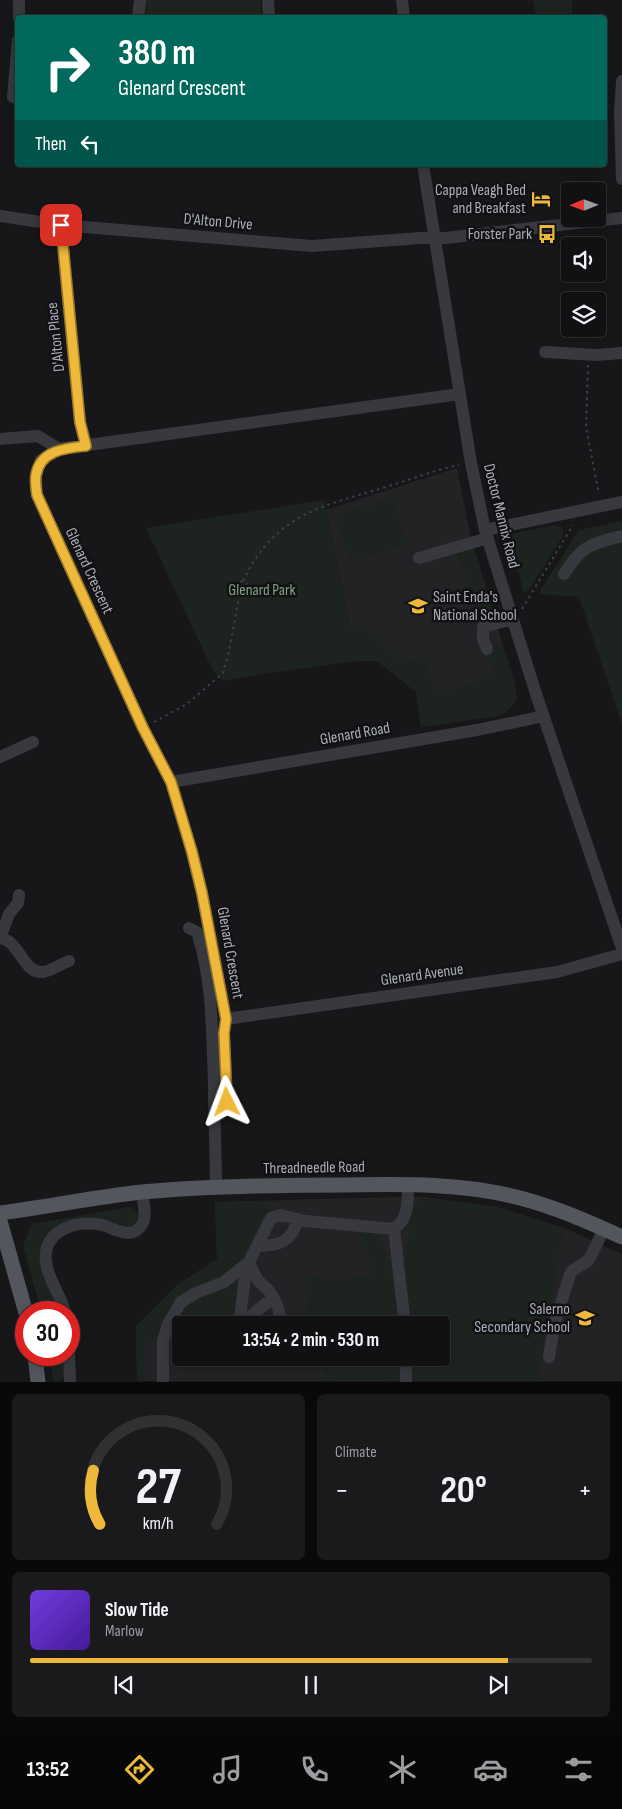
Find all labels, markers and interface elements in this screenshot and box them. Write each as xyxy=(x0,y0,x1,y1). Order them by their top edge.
text: 380 m xyxy=(118,32,196,75)
icon: right xyxy=(35,35,100,100)
text: Glenard Crescent xyxy=(118,75,246,102)
icon: left xyxy=(76,130,104,158)
text: Then xyxy=(35,133,66,156)
place label: Cappa Veagh Bed and Breakfast xyxy=(435,181,526,218)
north arrow xyxy=(561,182,606,228)
map controls xyxy=(561,182,606,337)
hotel icon: Cappa Veagh Bed and Breakfast xyxy=(530,188,552,210)
pin xyxy=(40,204,82,246)
street label: D'Alton Drive xyxy=(183,210,253,234)
icon: arrive xyxy=(47,211,75,239)
bus stop icon: Forster Park xyxy=(536,223,558,245)
place label: Forster Park xyxy=(468,225,532,244)
button: sound xyxy=(561,237,606,282)
button: layers xyxy=(561,292,606,337)
street label: D'Alton Place xyxy=(43,301,69,373)
street label: Doctor Mannix Road xyxy=(479,462,523,570)
street label: Glenard Crescent xyxy=(61,525,117,617)
park label: Glenard Park xyxy=(228,581,296,600)
place label: Saint Enda's National School xyxy=(433,588,517,625)
school or university icon: Saint Enda's National School xyxy=(407,595,429,617)
street label: Glenard Road xyxy=(319,719,391,749)
street label: Glenard Crescent xyxy=(213,906,247,1000)
street label: Glenard Avenue xyxy=(380,960,464,990)
position arrow xyxy=(200,1075,252,1127)
street label: Threadneedle Road xyxy=(263,1158,365,1178)
place label: Salerno Secondary School xyxy=(474,1300,570,1337)
speed limit sign: 30 xyxy=(15,1301,80,1366)
school or university icon: Salerno Secondary School xyxy=(574,1307,596,1329)
text: 13:54 · 2 min · 530 m xyxy=(243,1329,379,1352)
text: Climate xyxy=(335,1443,377,1462)
text: 27 xyxy=(136,1456,182,1519)
text: 20° xyxy=(440,1468,487,1513)
text: − xyxy=(335,1474,349,1507)
text: + xyxy=(578,1474,592,1507)
text: km/h xyxy=(143,1513,174,1534)
text: Slow Tide xyxy=(105,1599,169,1622)
text: Marlow xyxy=(105,1622,144,1641)
icon: previous xyxy=(110,1671,138,1699)
icon: pause xyxy=(297,1671,325,1699)
icon: next xyxy=(484,1671,512,1699)
icon: directions xyxy=(122,1752,157,1787)
icon: music xyxy=(210,1752,245,1787)
icon: phone xyxy=(297,1752,332,1787)
icon: climate xyxy=(385,1752,420,1787)
icon: car xyxy=(473,1752,508,1787)
icon: filters xyxy=(561,1752,596,1787)
text: 13:52 xyxy=(26,1756,69,1783)

